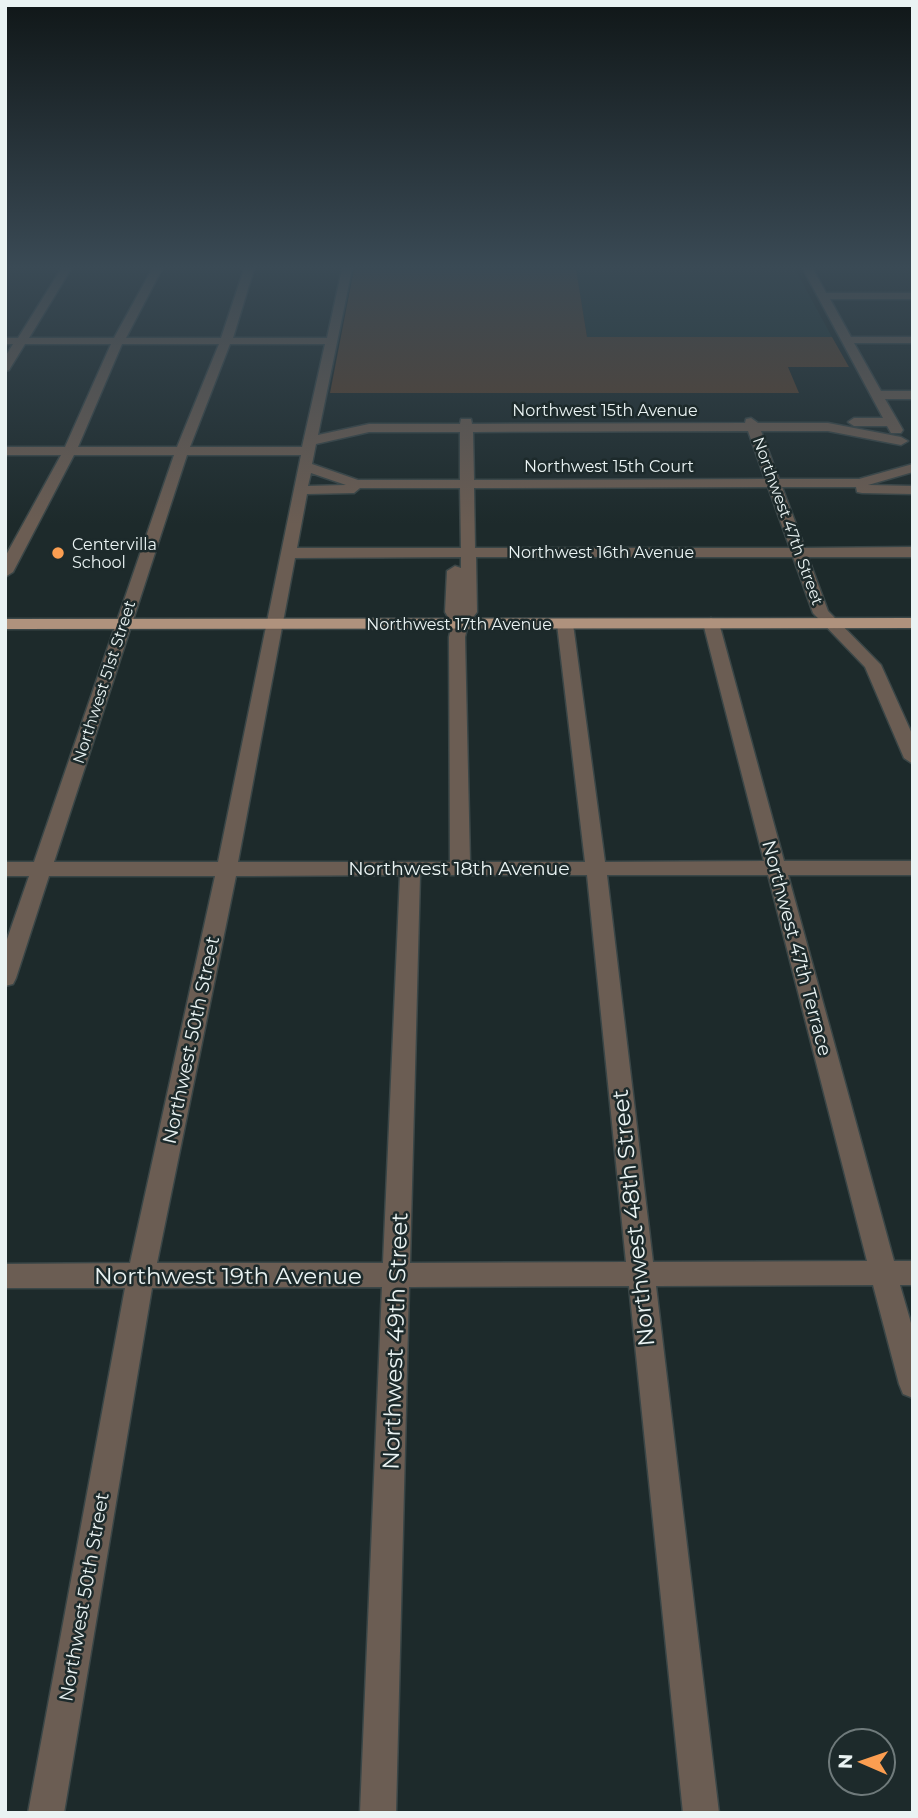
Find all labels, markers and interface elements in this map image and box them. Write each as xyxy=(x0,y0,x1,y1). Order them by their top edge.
street label: Northwest 15th Avenue xyxy=(512,401,698,420)
street label: Northwest 47th Street xyxy=(749,434,827,608)
street label: Northwest 15th Court xyxy=(524,457,695,476)
place label: Centervilla School xyxy=(72,535,157,572)
street label: Northwest 16th Avenue xyxy=(508,543,694,562)
marker: Centervilla School xyxy=(50,545,66,561)
street label: Northwest 51st Street xyxy=(69,597,140,766)
street label: Northwest 17th Avenue xyxy=(366,615,552,634)
street label: Northwest 47th Terrace xyxy=(757,838,837,1058)
street label: Northwest 18th Avenue xyxy=(348,857,570,880)
street label: Northwest 50th Street xyxy=(158,934,224,1146)
street label: Northwest 48th Street xyxy=(606,1088,660,1348)
street label: Northwest 49th Street xyxy=(377,1212,413,1470)
street label: Northwest 19th Avenue xyxy=(94,1262,362,1290)
street label: Northwest 50th Street xyxy=(54,1490,114,1703)
north arrow xyxy=(827,1727,897,1797)
text: N xyxy=(834,1753,857,1770)

